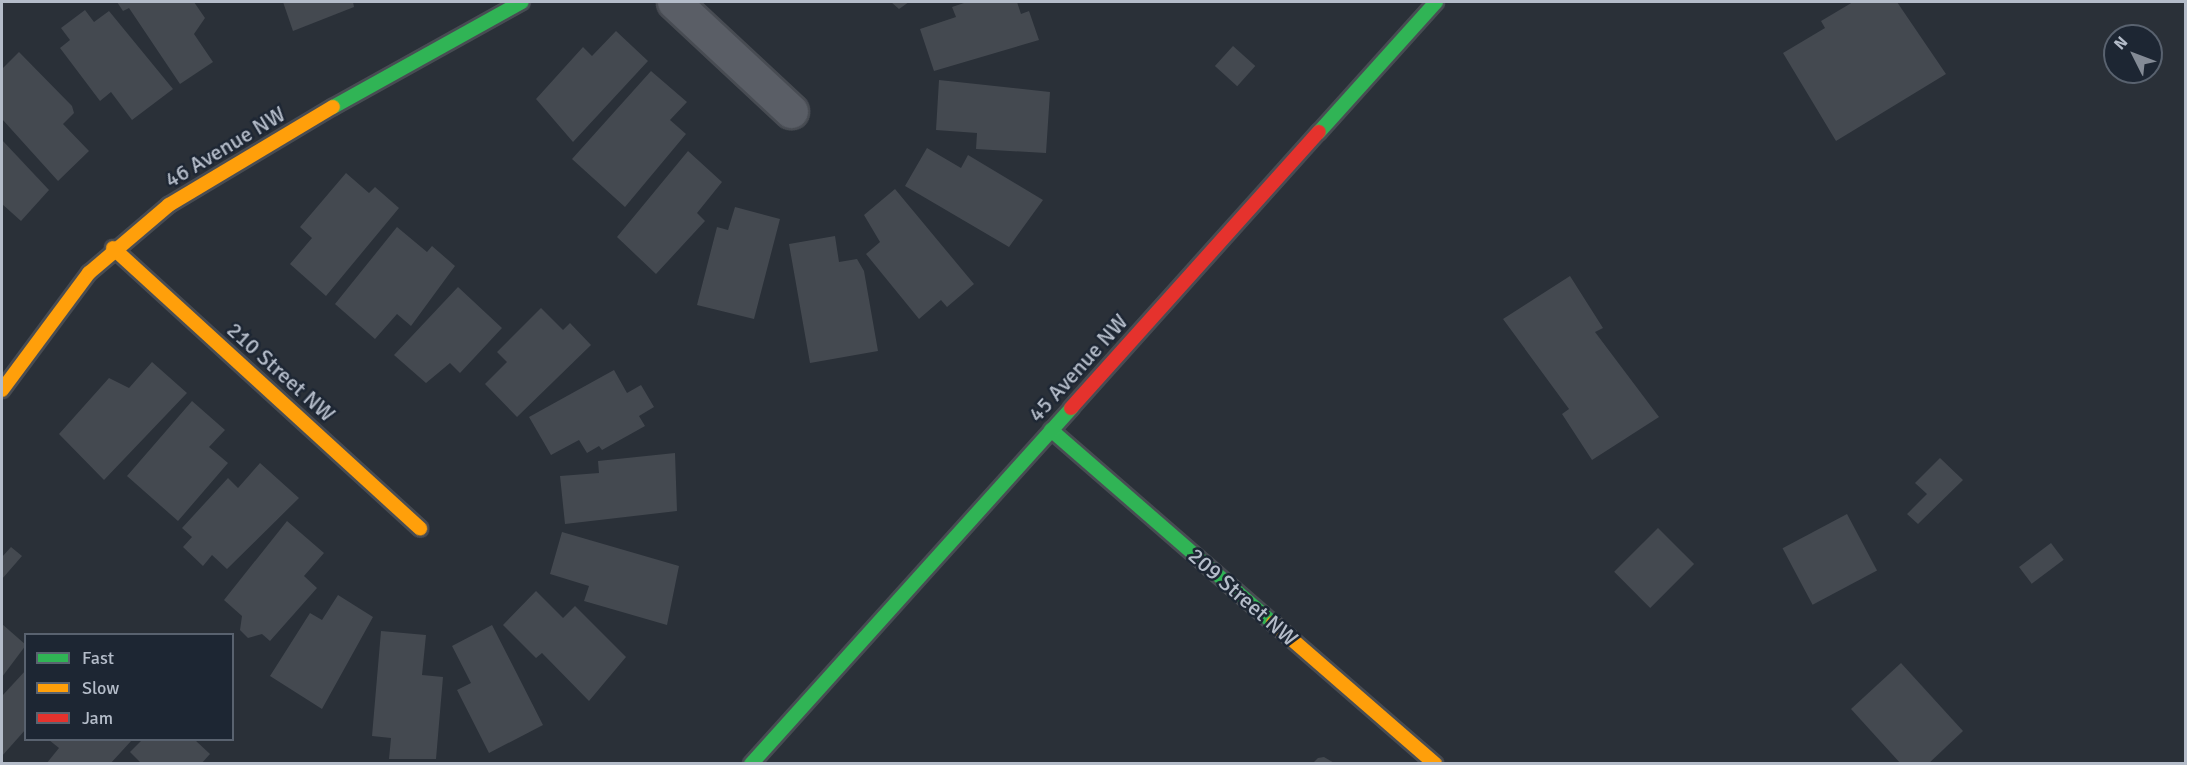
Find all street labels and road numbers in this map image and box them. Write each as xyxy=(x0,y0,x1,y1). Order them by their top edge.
street label: 46 Avenue NW xyxy=(160,101,290,193)
street label: 45 Avenue NW xyxy=(1023,309,1133,427)
street label: 210 Street NW xyxy=(222,317,340,427)
street label: 209 Street NW xyxy=(1183,542,1303,652)

